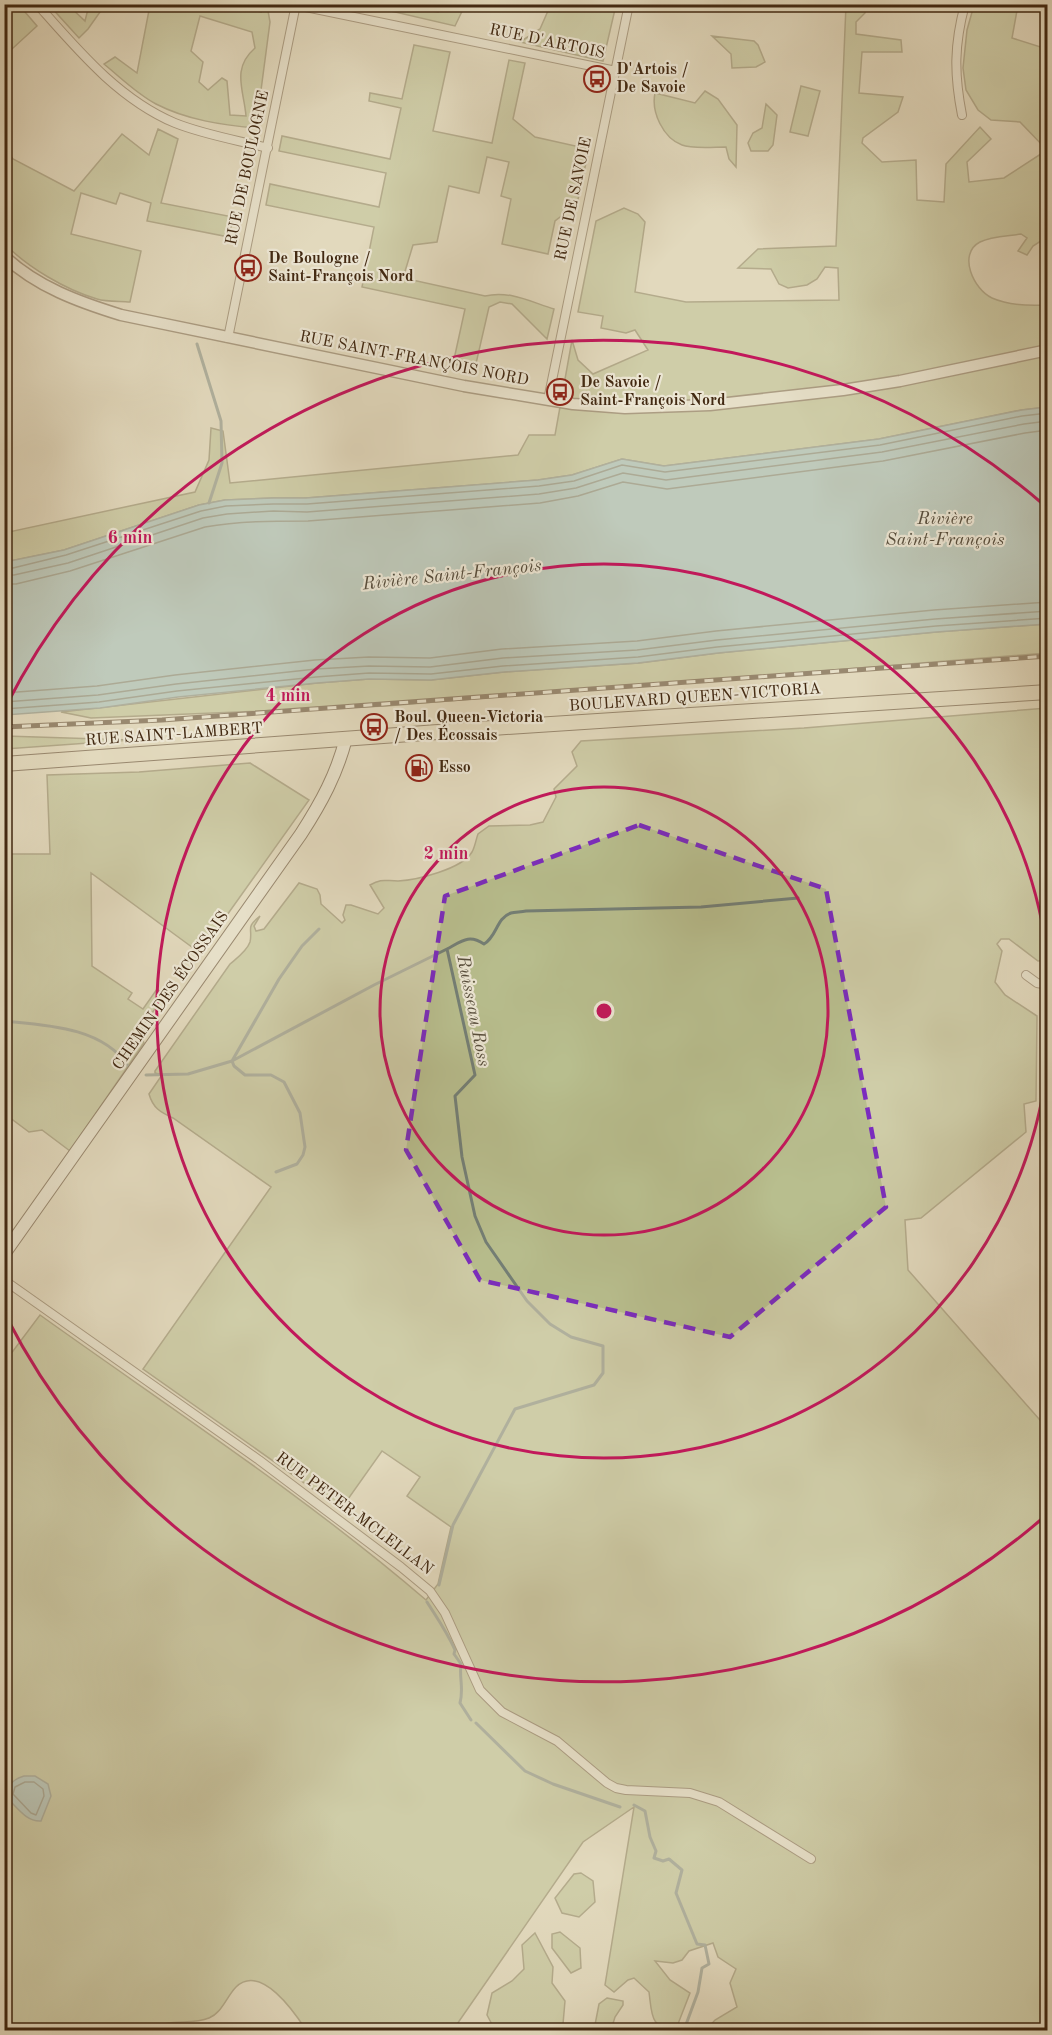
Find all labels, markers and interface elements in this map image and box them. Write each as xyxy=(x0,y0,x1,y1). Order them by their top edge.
street label: RUE D'ARTOIS xyxy=(488,22,606,62)
place label: D'Artois / De Savoie xyxy=(616,62,689,96)
bus stop icon: D'Artois / De Savoie xyxy=(582,64,612,94)
street label: RUE DE BOULOGNE xyxy=(224,89,272,247)
street label: RUE DE SAVOIE xyxy=(553,136,595,262)
place label: De Boulogne / Saint-François Nord xyxy=(268,251,414,285)
bus stop icon: De Boulogne / Saint-François Nord xyxy=(233,253,263,283)
street label: RUE SAINT-FRANÇOIS NORD xyxy=(298,329,530,389)
place label: De Savoie / Saint-François Nord xyxy=(580,375,726,409)
bus stop icon: De Savoie / Saint-François Nord xyxy=(545,377,575,407)
water label: Rivière Saint-François xyxy=(886,510,1005,549)
text: 6 min xyxy=(107,529,153,547)
water label: Rivière Saint-François xyxy=(361,557,543,593)
street label: BOULEVARD QUEEN-VICTORIA xyxy=(568,681,822,715)
text: 4 min xyxy=(265,687,311,705)
place label: Boul. Queen-Victoria / Des Écossais xyxy=(394,710,543,744)
bus stop icon: Boul. Queen-Victoria / Des Écossais xyxy=(359,712,389,742)
street label: RUE SAINT-LAMBERT xyxy=(85,721,263,749)
fuel station icon: Esso xyxy=(404,753,434,783)
place label: Esso xyxy=(438,760,471,776)
text: 2 min xyxy=(423,845,469,863)
street label: CHEMIN DES ÉCOSSAIS xyxy=(107,906,232,1073)
water label: Ruisseau Ross xyxy=(453,953,493,1069)
centre of rings xyxy=(594,1001,614,1021)
street label: RUE PETER-MCLELLAN xyxy=(272,1450,436,1578)

